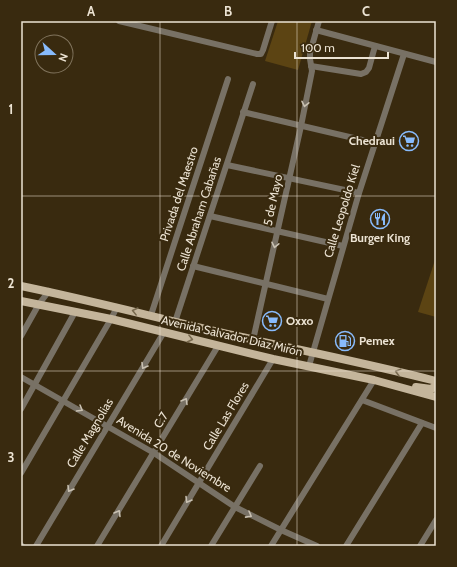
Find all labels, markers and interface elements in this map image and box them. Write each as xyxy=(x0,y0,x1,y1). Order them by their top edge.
text: A xyxy=(87,3,96,19)
text: B xyxy=(224,3,232,19)
text: C xyxy=(362,3,370,19)
north arrow xyxy=(34,34,74,74)
scale bar xyxy=(295,34,388,60)
text: 100 m xyxy=(301,40,335,55)
text: N xyxy=(55,51,71,64)
text: 1 xyxy=(9,101,13,117)
one-way arrow xyxy=(302,101,310,107)
supermarket icon: Chedraui xyxy=(398,130,420,152)
place label: Chedraui xyxy=(349,133,395,148)
street label: Privada del Maestro xyxy=(156,144,201,243)
street label: Calle Abraham Cabañas xyxy=(173,155,224,273)
street label: Calle Leopoldo Kiel xyxy=(320,162,363,259)
street label: 5 de Mayo xyxy=(260,172,285,227)
restaurant icon: Burger King xyxy=(369,208,391,230)
place label: Burger King xyxy=(350,230,410,245)
one-way arrow xyxy=(271,241,279,248)
text: 2 xyxy=(8,275,15,291)
one-way arrow xyxy=(132,308,138,316)
supermarket icon: Oxxo xyxy=(261,310,283,332)
street label: Avenida Salvador Díaz Mirón xyxy=(160,312,305,359)
place label: Oxxo xyxy=(286,313,314,328)
fuel station icon: Pemex xyxy=(334,330,356,352)
place label: Pemex xyxy=(359,333,395,348)
one-way arrow xyxy=(186,334,193,343)
one-way arrow xyxy=(141,362,149,369)
one-way arrow xyxy=(395,368,401,376)
street label: Calle Las Flores xyxy=(199,379,252,453)
street label: Calle Magnolias xyxy=(63,395,116,470)
one-way arrow xyxy=(180,398,187,405)
one-way arrow xyxy=(75,405,83,412)
street label: C.7 xyxy=(150,409,171,430)
street label: Avenida 20 de Noviembre xyxy=(114,412,234,495)
text: 3 xyxy=(7,449,15,465)
one-way arrow xyxy=(67,485,74,492)
one-way arrow xyxy=(186,496,193,503)
one-way arrow xyxy=(113,510,120,517)
one-way arrow xyxy=(245,510,252,517)

